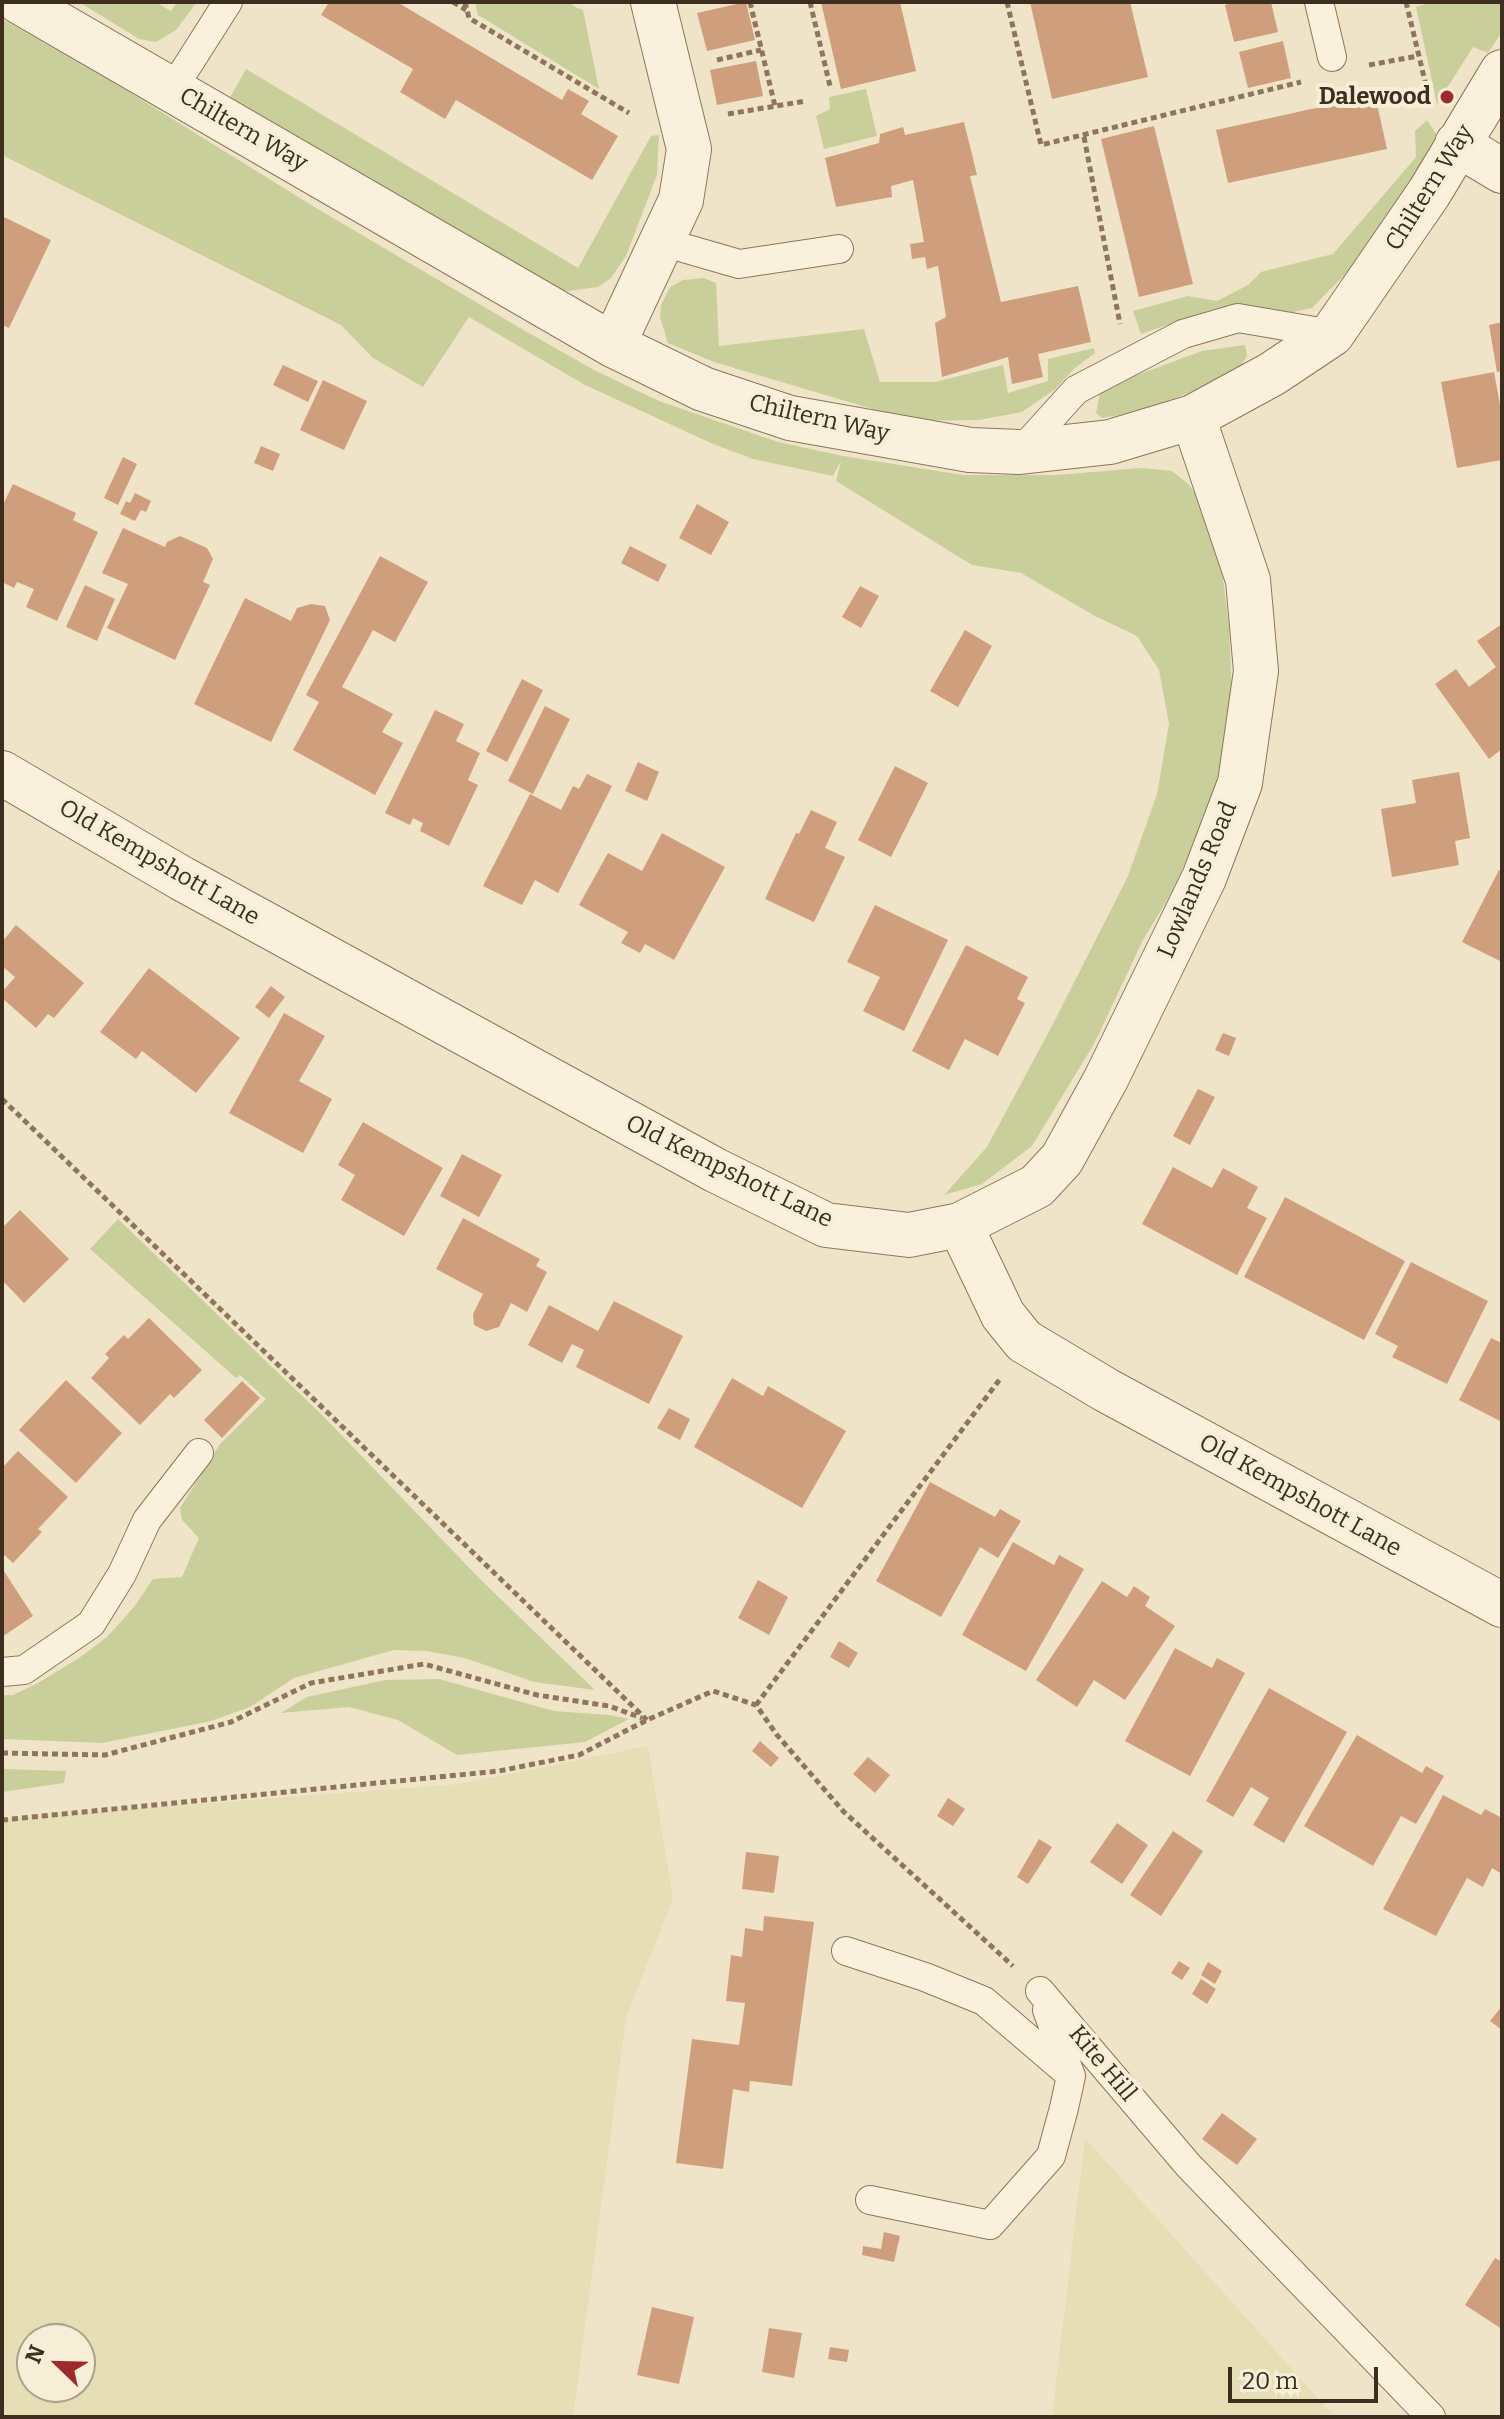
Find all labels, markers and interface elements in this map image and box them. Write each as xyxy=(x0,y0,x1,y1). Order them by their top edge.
street label: Chiltern Way xyxy=(174,82,312,178)
place label: Dalewood xyxy=(1319,83,1431,111)
marker: Dalewood xyxy=(1438,88,1456,106)
street label: Chiltern Way xyxy=(1380,120,1480,256)
street label: Chiltern Way xyxy=(746,389,892,449)
street label: Old Kempshott Lane xyxy=(54,794,264,932)
street label: Lowlands Road xyxy=(1152,797,1244,963)
street label: Old Kempshott Lane xyxy=(621,1109,837,1235)
street label: Old Kempshott Lane xyxy=(1194,1428,1406,1564)
street label: Kite Hill xyxy=(1062,2020,1142,2108)
north arrow xyxy=(16,2323,96,2403)
text: N xyxy=(20,2341,51,2367)
scale bar xyxy=(1232,2351,1382,2401)
text: 20 m xyxy=(1242,2367,1298,2395)

